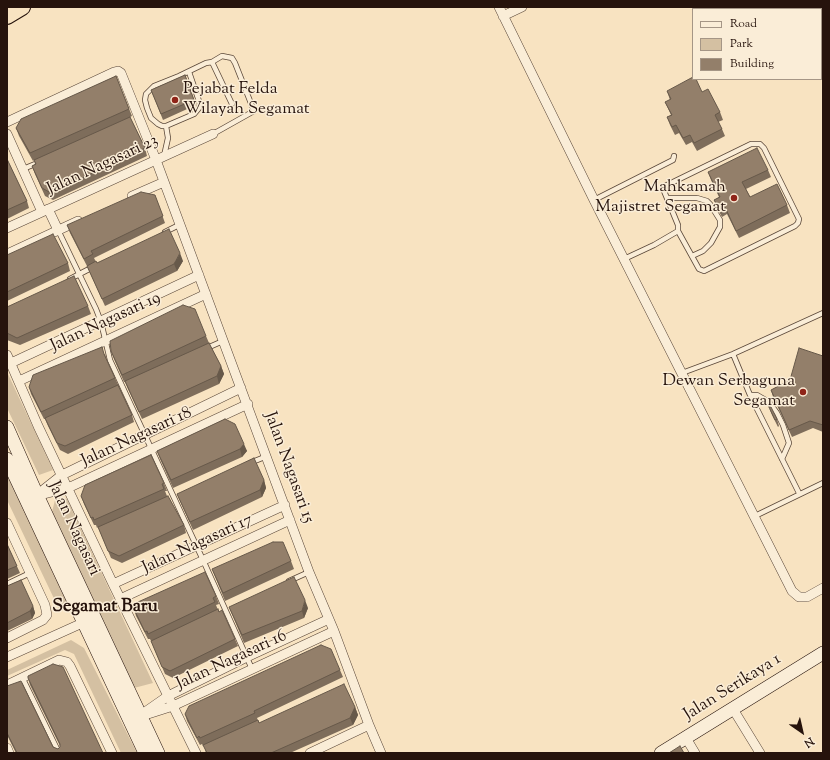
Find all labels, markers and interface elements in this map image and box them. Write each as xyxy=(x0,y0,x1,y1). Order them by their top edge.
legend xyxy=(692,8,822,80)
text: Road xyxy=(730,15,757,33)
text: Park xyxy=(730,35,753,53)
text: Building xyxy=(730,55,774,73)
place label: Pejabat Felda Wilayah Segamat xyxy=(183,80,310,120)
marker: Pejabat Felda Wilayah Segamat xyxy=(170,95,180,105)
street label: Jalan Nagasari 23 xyxy=(44,131,162,201)
place label: Mahkamah Majistret Segamat xyxy=(595,178,726,218)
marker: Mahkamah Majistret Segamat xyxy=(729,193,739,203)
street label: Jalan Nagasari 19 xyxy=(48,289,164,357)
place label: Dewan Serbaguna Segamat xyxy=(663,372,795,412)
marker: Dewan Serbaguna Segamat xyxy=(798,387,808,397)
street label: Jalan Nagasari 18 xyxy=(78,403,196,473)
street label: Jalan Nagasari 15 xyxy=(258,410,318,526)
street label: Jalan Nagasari xyxy=(42,479,104,579)
street label: Jalan Nagasari 17 xyxy=(139,510,257,580)
district label: Segamat Baru xyxy=(52,597,158,619)
street label: Jalan Nagasari 16 xyxy=(174,626,290,696)
street label: Jalan Serikaya 1 xyxy=(681,650,785,726)
north arrow xyxy=(782,712,822,752)
text: N xyxy=(801,733,817,751)

